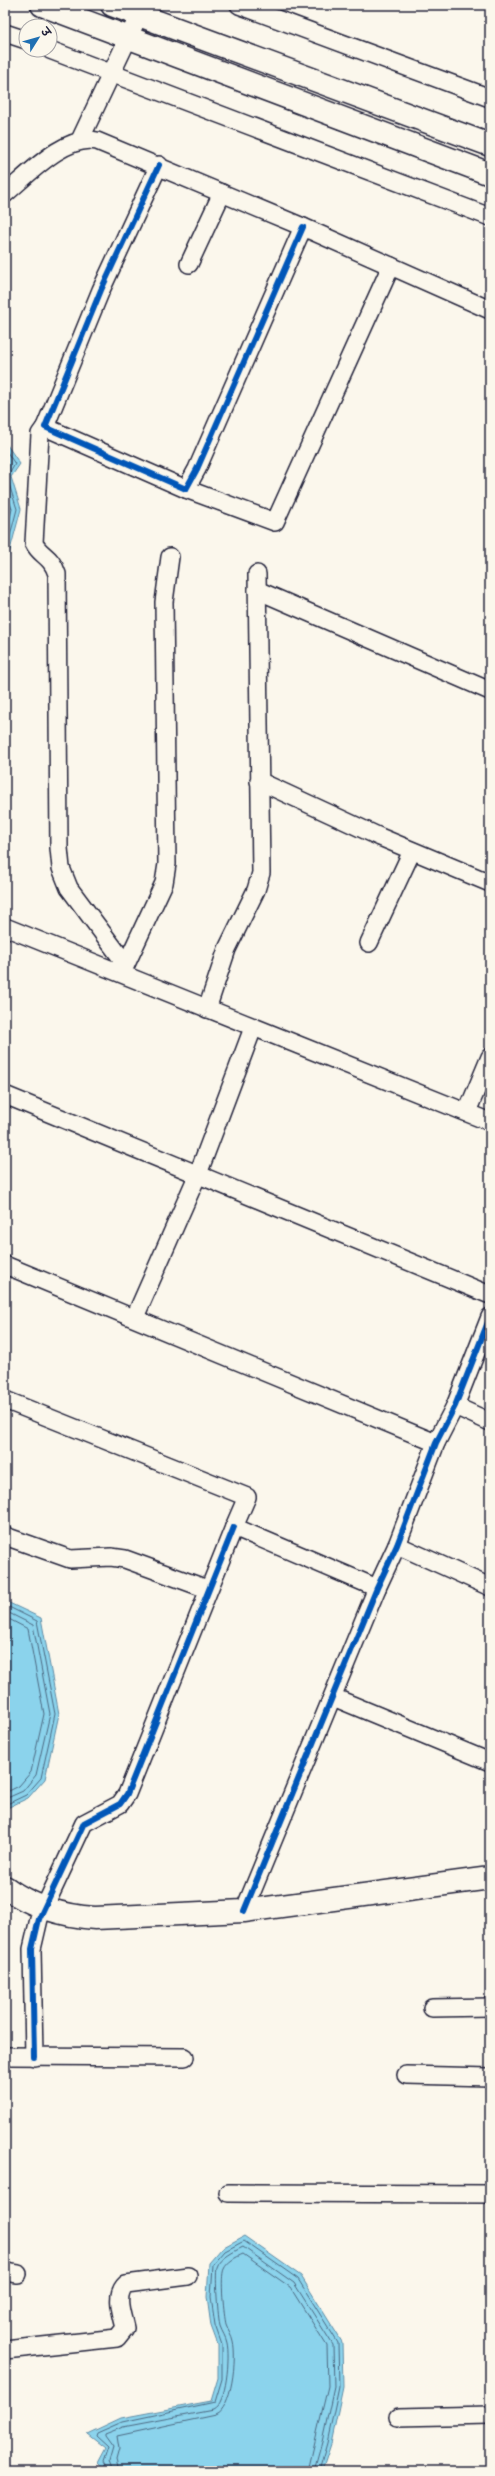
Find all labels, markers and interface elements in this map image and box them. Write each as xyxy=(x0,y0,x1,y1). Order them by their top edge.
north arrow xyxy=(18,18,58,58)
text: उ xyxy=(35,23,56,42)

